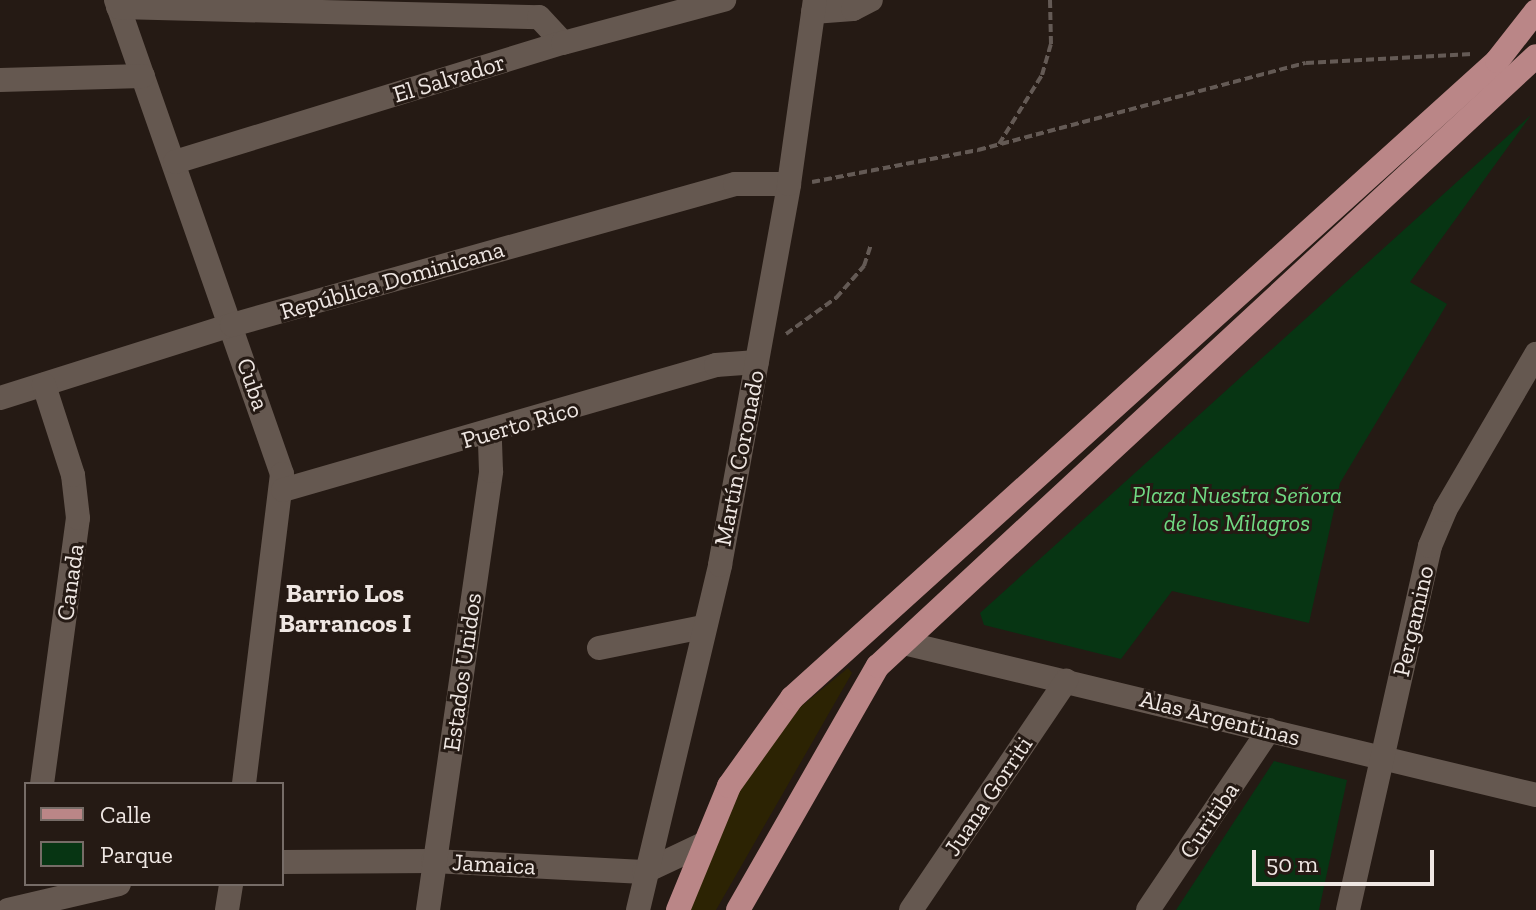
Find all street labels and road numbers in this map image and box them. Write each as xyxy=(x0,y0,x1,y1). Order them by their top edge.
street label: El Salvador xyxy=(389,47,509,109)
street label: República Dominicana xyxy=(277,234,507,326)
street label: Cuba xyxy=(231,354,275,414)
street label: Martín Coronado xyxy=(708,368,770,548)
street label: Puerto Rico xyxy=(458,394,582,454)
street label: Canada xyxy=(50,542,90,622)
street label: Pergamino xyxy=(1386,563,1440,679)
street label: Estados Unidos xyxy=(437,591,487,753)
street label: Alas Argentinas xyxy=(1137,684,1303,752)
street label: Juana Gorriti xyxy=(938,731,1038,861)
street label: Curitiba xyxy=(1173,776,1245,864)
street label: Jamaica xyxy=(452,847,536,881)

